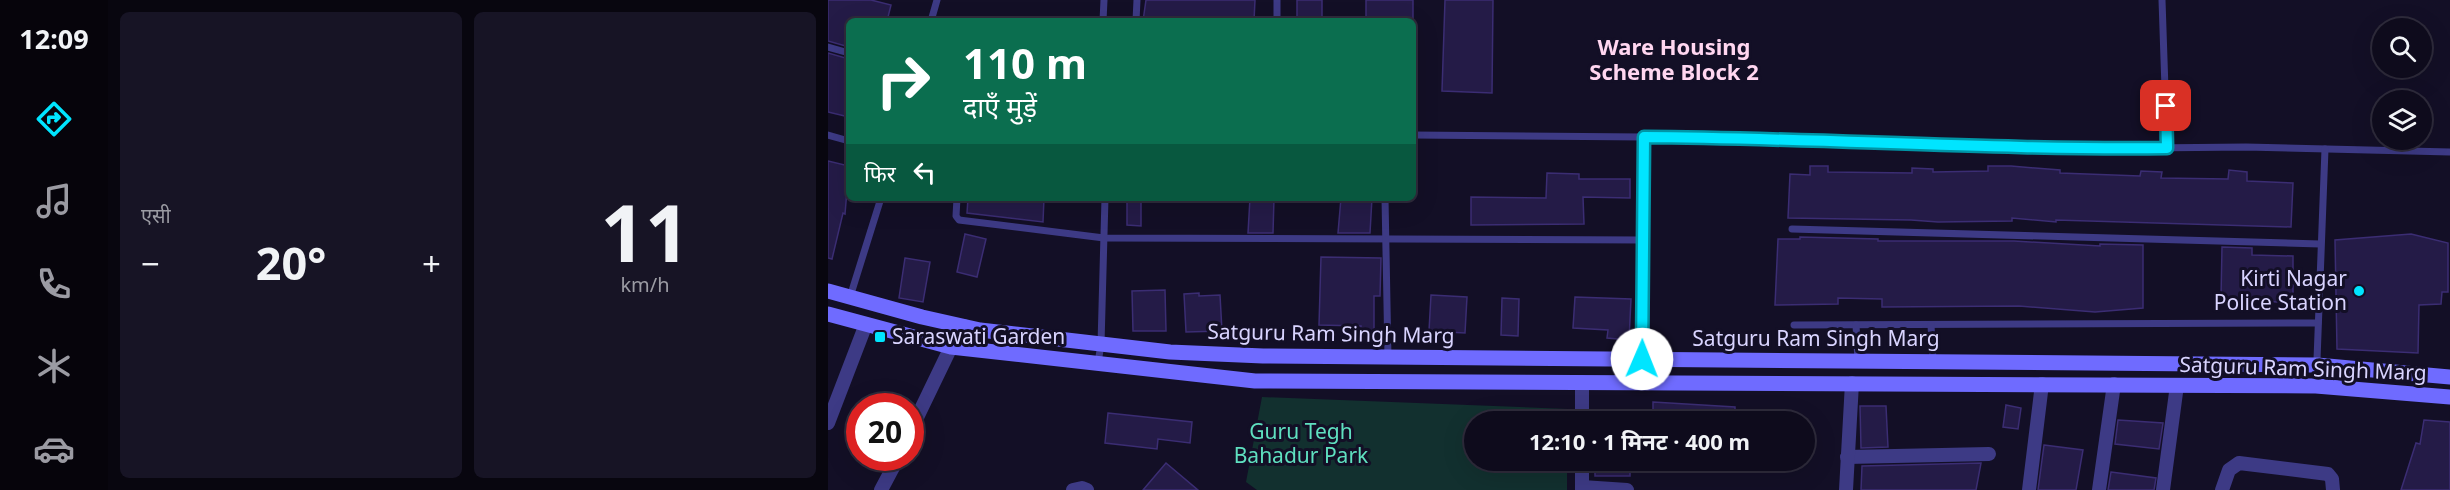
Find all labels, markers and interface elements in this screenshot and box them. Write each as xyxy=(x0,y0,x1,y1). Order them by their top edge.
map controls xyxy=(2372,18,2432,150)
button: search xyxy=(2372,18,2432,78)
text: 12:09 xyxy=(19,20,89,57)
district label: Ware Housing Scheme Block 2 xyxy=(1589,31,1759,86)
text: 110 m xyxy=(963,34,1087,91)
icon: right xyxy=(864,42,942,120)
pin xyxy=(2140,80,2191,131)
text: दाएँ मुड़ें xyxy=(963,88,1037,125)
icon: arrive xyxy=(2149,89,2182,122)
button: layers xyxy=(2372,90,2432,150)
icon: directions xyxy=(33,98,75,140)
icon: left xyxy=(908,156,941,189)
text: फिर xyxy=(864,158,896,188)
text: 11 xyxy=(600,179,690,285)
icon: music xyxy=(33,180,75,222)
text: एसी xyxy=(141,202,171,229)
text: 20° xyxy=(256,232,326,293)
text: − xyxy=(141,241,160,286)
text: + xyxy=(422,241,441,286)
icon: phone xyxy=(33,263,75,305)
place label: Kirti Nagar Police Station xyxy=(2214,264,2347,316)
text: km/h xyxy=(620,271,670,298)
marker: Kirti Nagar Police Station xyxy=(2352,284,2366,298)
street label: Satguru Ram Singh Marg xyxy=(1207,317,1455,349)
place label: Saraswati Garden xyxy=(892,322,1065,350)
street label: Satguru Ram Singh Marg xyxy=(1692,324,1940,352)
position arrow xyxy=(1610,327,1674,391)
marker: Saraswati Garden xyxy=(873,330,887,344)
icon: climate xyxy=(33,345,75,387)
street label: Satguru Ram Singh Marg xyxy=(2179,350,2427,386)
speed limit sign: 20 xyxy=(846,393,924,471)
park label: Guru Tegh Bahadur Park xyxy=(1234,417,1369,469)
text: 12:10 · 1 मिनट · 400 m xyxy=(1529,426,1750,456)
icon: car xyxy=(33,428,75,470)

